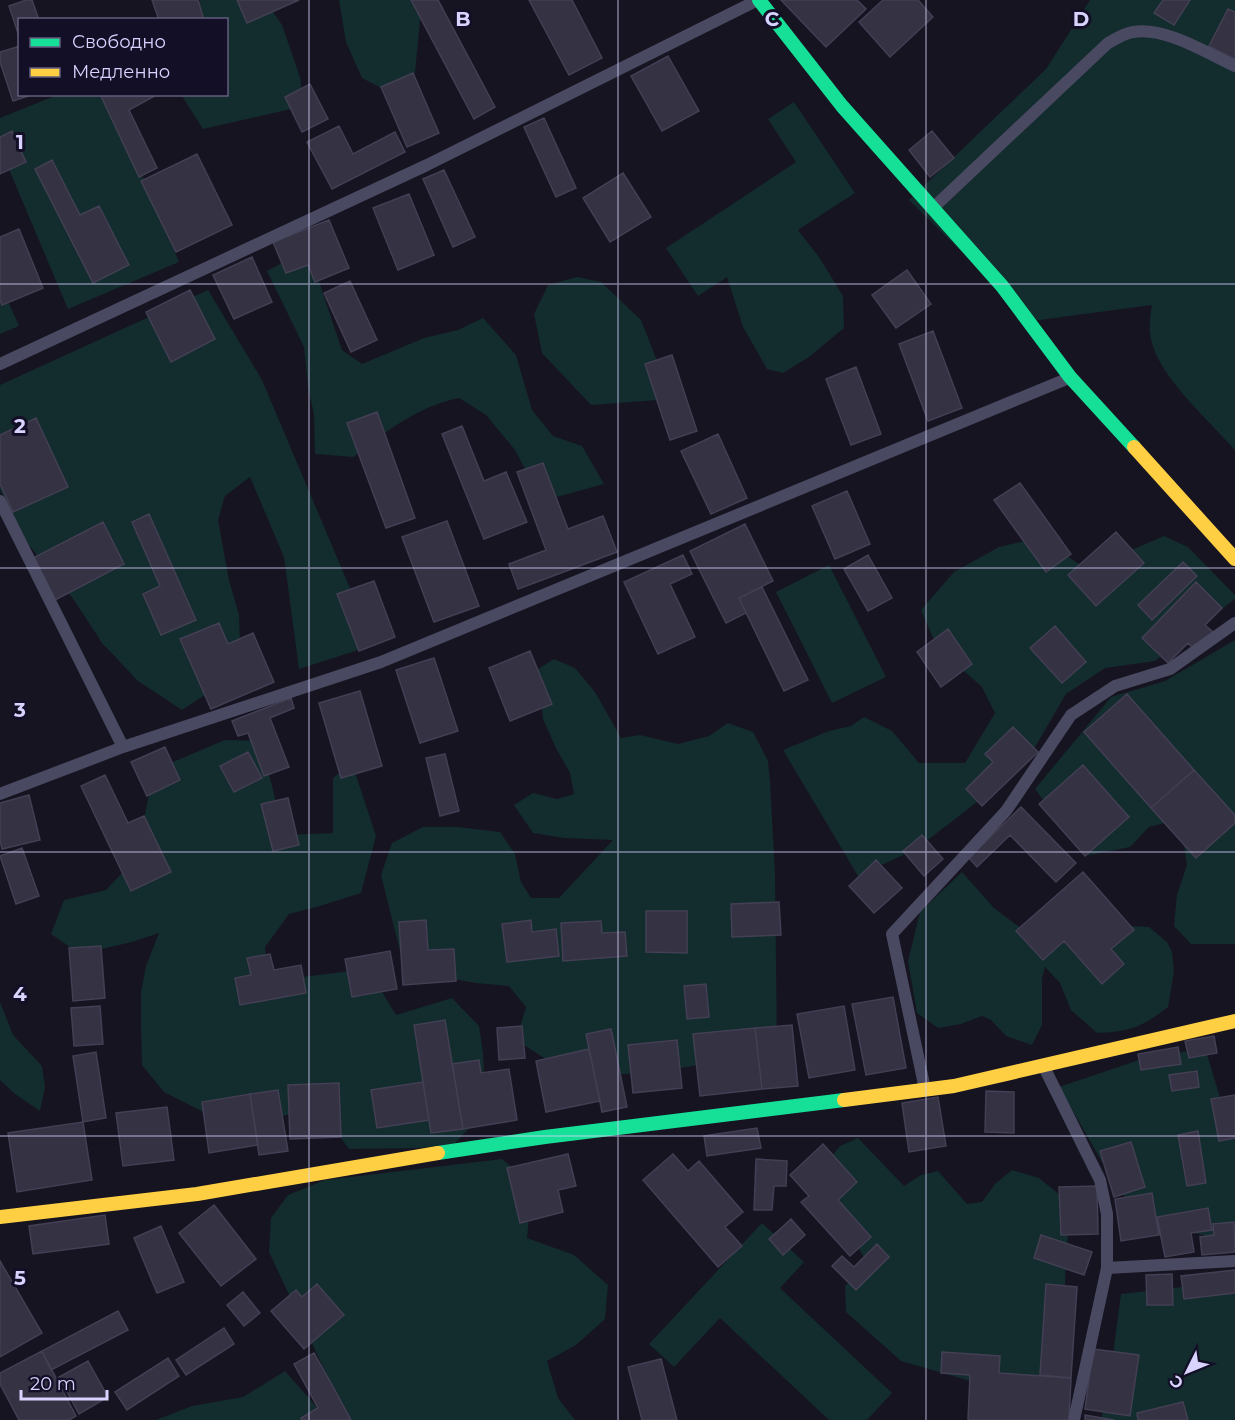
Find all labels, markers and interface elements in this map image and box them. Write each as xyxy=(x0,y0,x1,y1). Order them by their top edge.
text: B xyxy=(455,7,471,31)
text: C xyxy=(765,7,780,31)
text: D xyxy=(1073,7,1089,31)
legend xyxy=(18,18,228,96)
text: Свободно xyxy=(72,31,166,53)
text: Медленно xyxy=(72,61,170,83)
text: 1 xyxy=(16,130,24,154)
text: 2 xyxy=(14,414,26,438)
text: 3 xyxy=(13,698,26,722)
text: 4 xyxy=(13,982,27,1006)
text: 5 xyxy=(14,1266,26,1290)
north arrow xyxy=(1157,1342,1217,1402)
scale bar xyxy=(21,1363,106,1401)
text: С xyxy=(1165,1371,1187,1393)
text: 20 m xyxy=(30,1373,76,1395)

